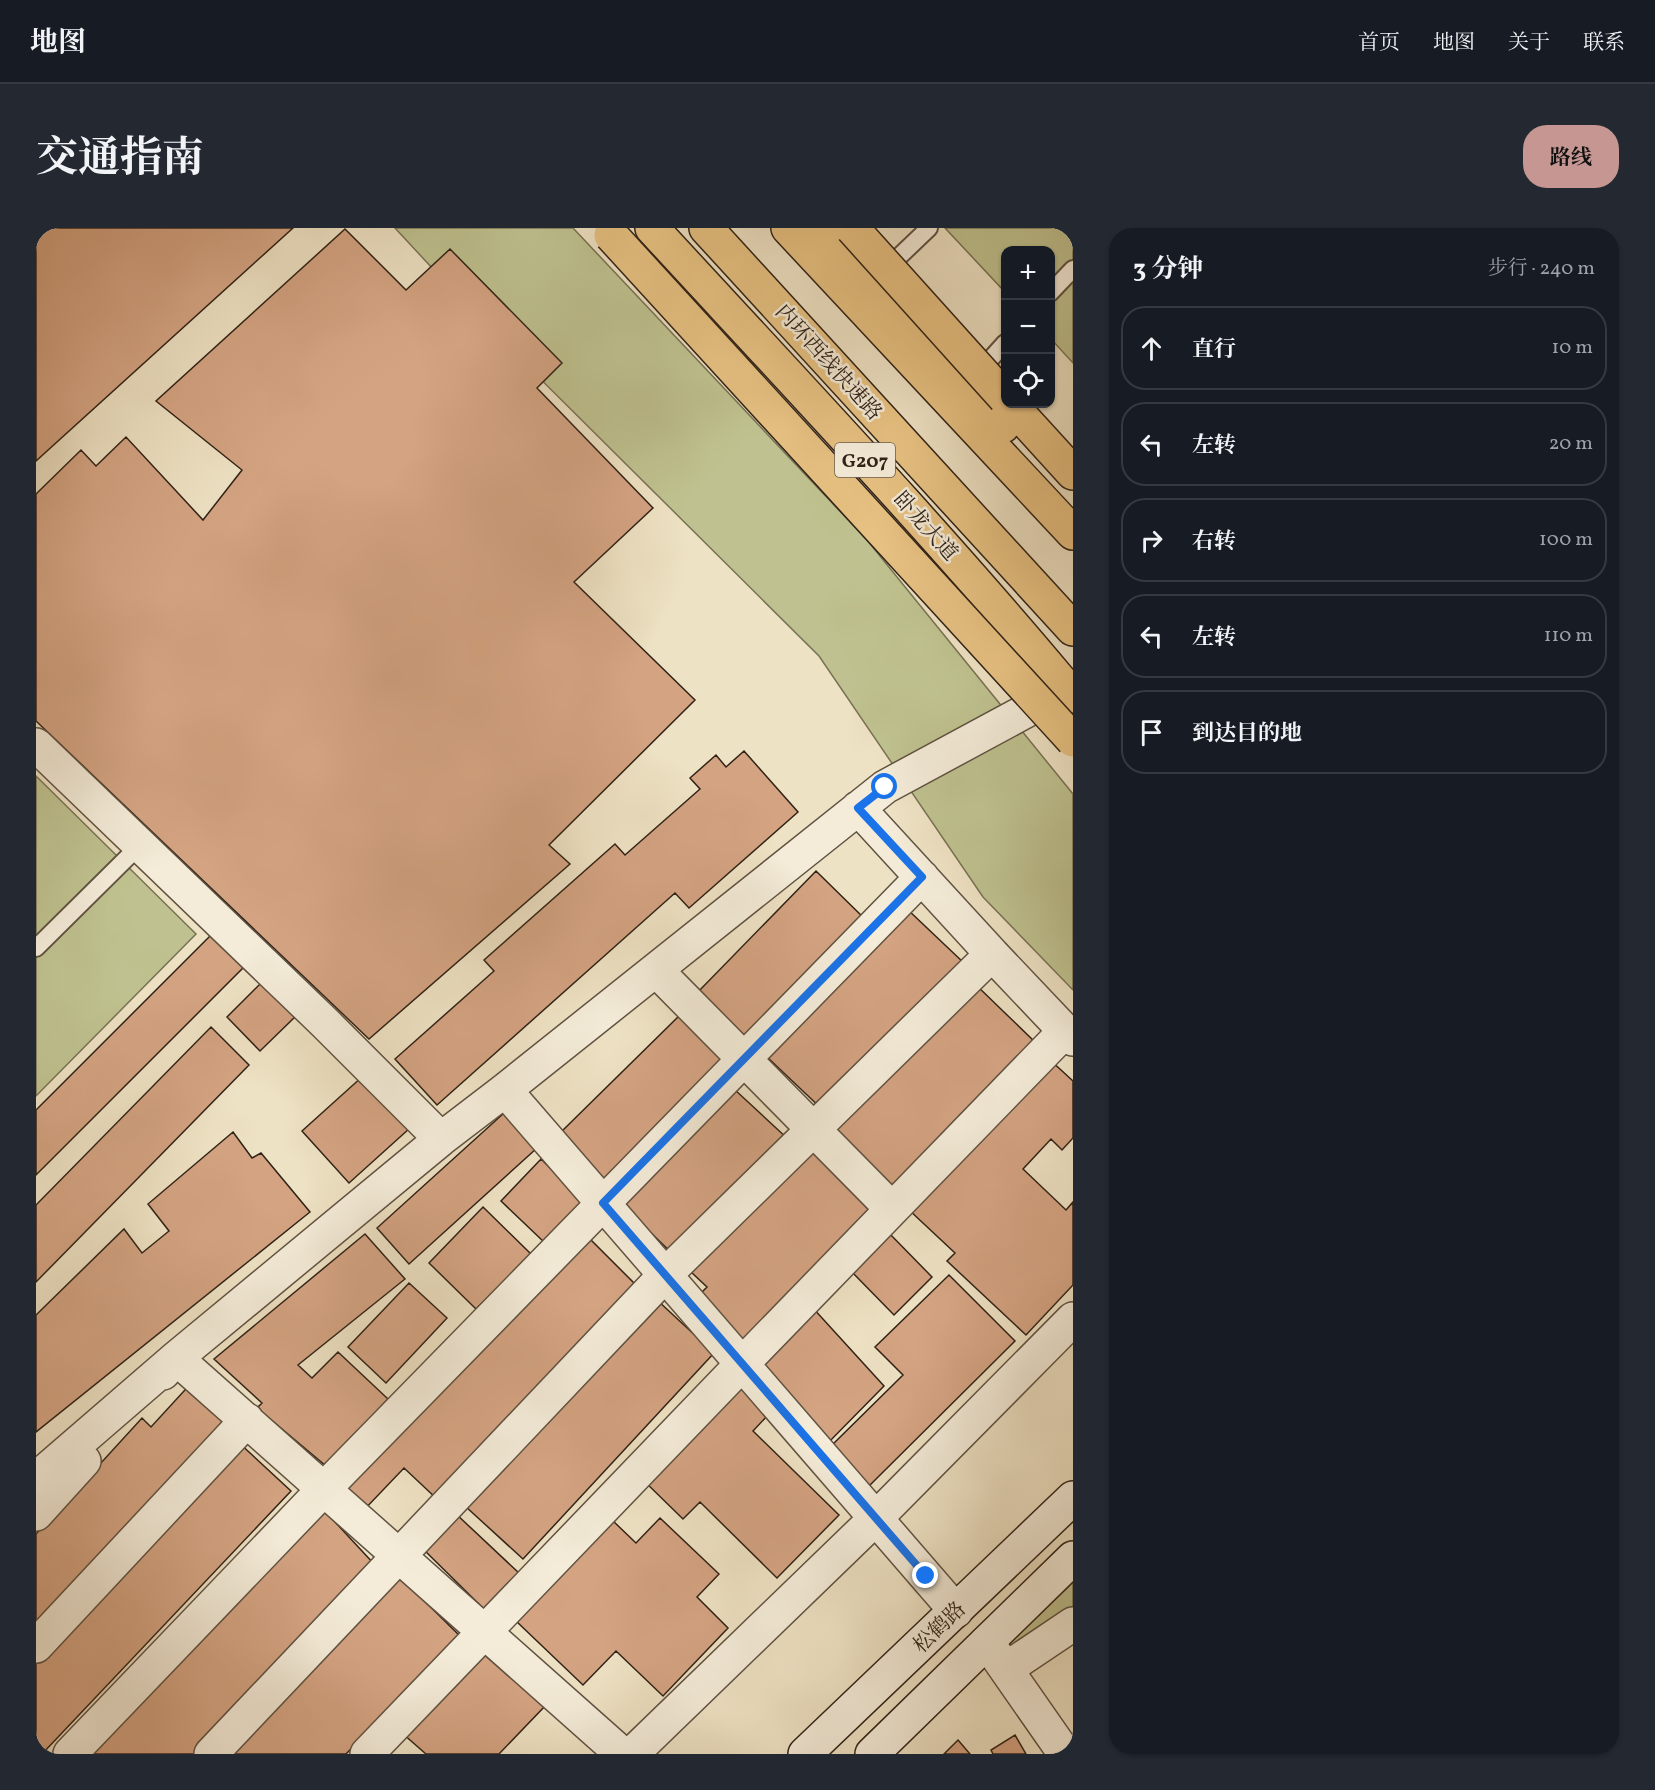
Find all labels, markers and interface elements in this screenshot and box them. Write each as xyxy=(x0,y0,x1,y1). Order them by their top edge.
text: 地图 xyxy=(30,24,86,63)
text: 首页 xyxy=(1358,29,1400,58)
text: 地图 xyxy=(1433,29,1475,58)
text: 关于 xyxy=(1508,29,1550,58)
text: 联系 xyxy=(1583,29,1625,58)
button: 路线 xyxy=(1523,125,1619,188)
text: 交通指南 xyxy=(36,131,204,190)
map controls xyxy=(1001,246,1055,408)
button: + xyxy=(1001,246,1055,300)
text: 3 分钟 xyxy=(1133,252,1203,288)
text: 步行 · 240 m xyxy=(1488,255,1595,283)
street label: 内环西线快速路 xyxy=(768,299,888,427)
button: − xyxy=(1001,300,1055,354)
icon: ahead xyxy=(1135,332,1168,365)
text: 10 m xyxy=(1552,334,1593,362)
text: 直行 xyxy=(1192,335,1236,366)
button: locate xyxy=(1001,354,1055,408)
icon: left xyxy=(1135,428,1168,461)
text: 20 m xyxy=(1549,430,1593,458)
text: 左转 xyxy=(1192,431,1236,462)
road number: G207 xyxy=(835,443,895,477)
street label: 卧龙大道 xyxy=(886,486,964,568)
icon: right xyxy=(1135,524,1168,557)
text: 100 m xyxy=(1539,526,1593,554)
text: 右转 xyxy=(1192,527,1236,558)
icon: left xyxy=(1135,620,1168,653)
text: 110 m xyxy=(1544,622,1593,650)
text: 左转 xyxy=(1192,623,1236,654)
icon: arrive xyxy=(1135,716,1168,749)
text: 到达目的地 xyxy=(1192,719,1302,750)
route start xyxy=(871,773,897,799)
route end xyxy=(912,1562,938,1588)
street label: 松鹤路 xyxy=(907,1596,973,1660)

